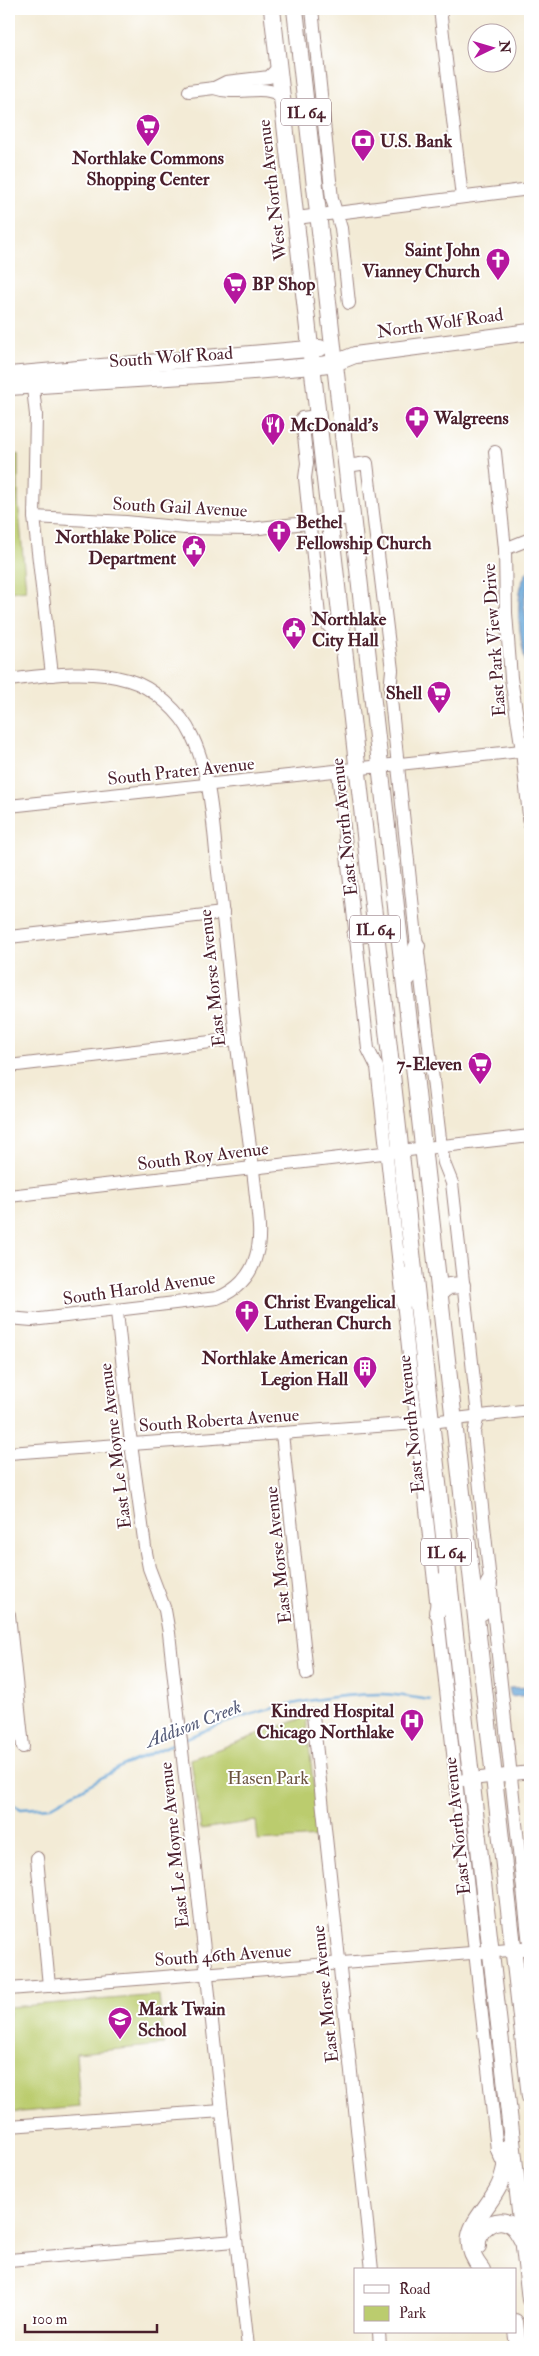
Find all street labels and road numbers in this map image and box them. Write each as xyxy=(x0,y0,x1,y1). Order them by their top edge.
road number: IL 64 xyxy=(281,98,331,125)
street label: West North Avenue xyxy=(252,117,293,263)
street label: North Wolf Road xyxy=(375,303,505,344)
street label: South Wolf Road xyxy=(108,342,234,373)
street label: South Gail Avenue xyxy=(112,492,248,523)
street label: East Park View Drive xyxy=(478,562,511,717)
street label: South Prater Avenue xyxy=(107,752,256,791)
street label: East North Avenue xyxy=(326,756,363,897)
street label: East Morse Avenue xyxy=(194,908,231,1048)
road number: IL 64 xyxy=(350,916,400,942)
street label: South Roy Avenue xyxy=(136,1137,270,1176)
street label: South Harold Avenue xyxy=(61,1266,217,1311)
street label: East North Avenue xyxy=(393,1353,430,1494)
street label: East Le Moyne Avenue xyxy=(94,1361,137,1530)
street label: South Roberta Avenue xyxy=(138,1403,300,1438)
street label: East Morse Avenue xyxy=(260,1485,297,1625)
road number: IL 64 xyxy=(421,1538,471,1565)
street label: East North Avenue xyxy=(439,1755,476,1896)
street label: East Le Moyne Avenue xyxy=(154,1760,195,1929)
street label: East Morse Avenue xyxy=(307,1924,344,2064)
street label: South 46th Avenue xyxy=(154,1939,293,1972)

